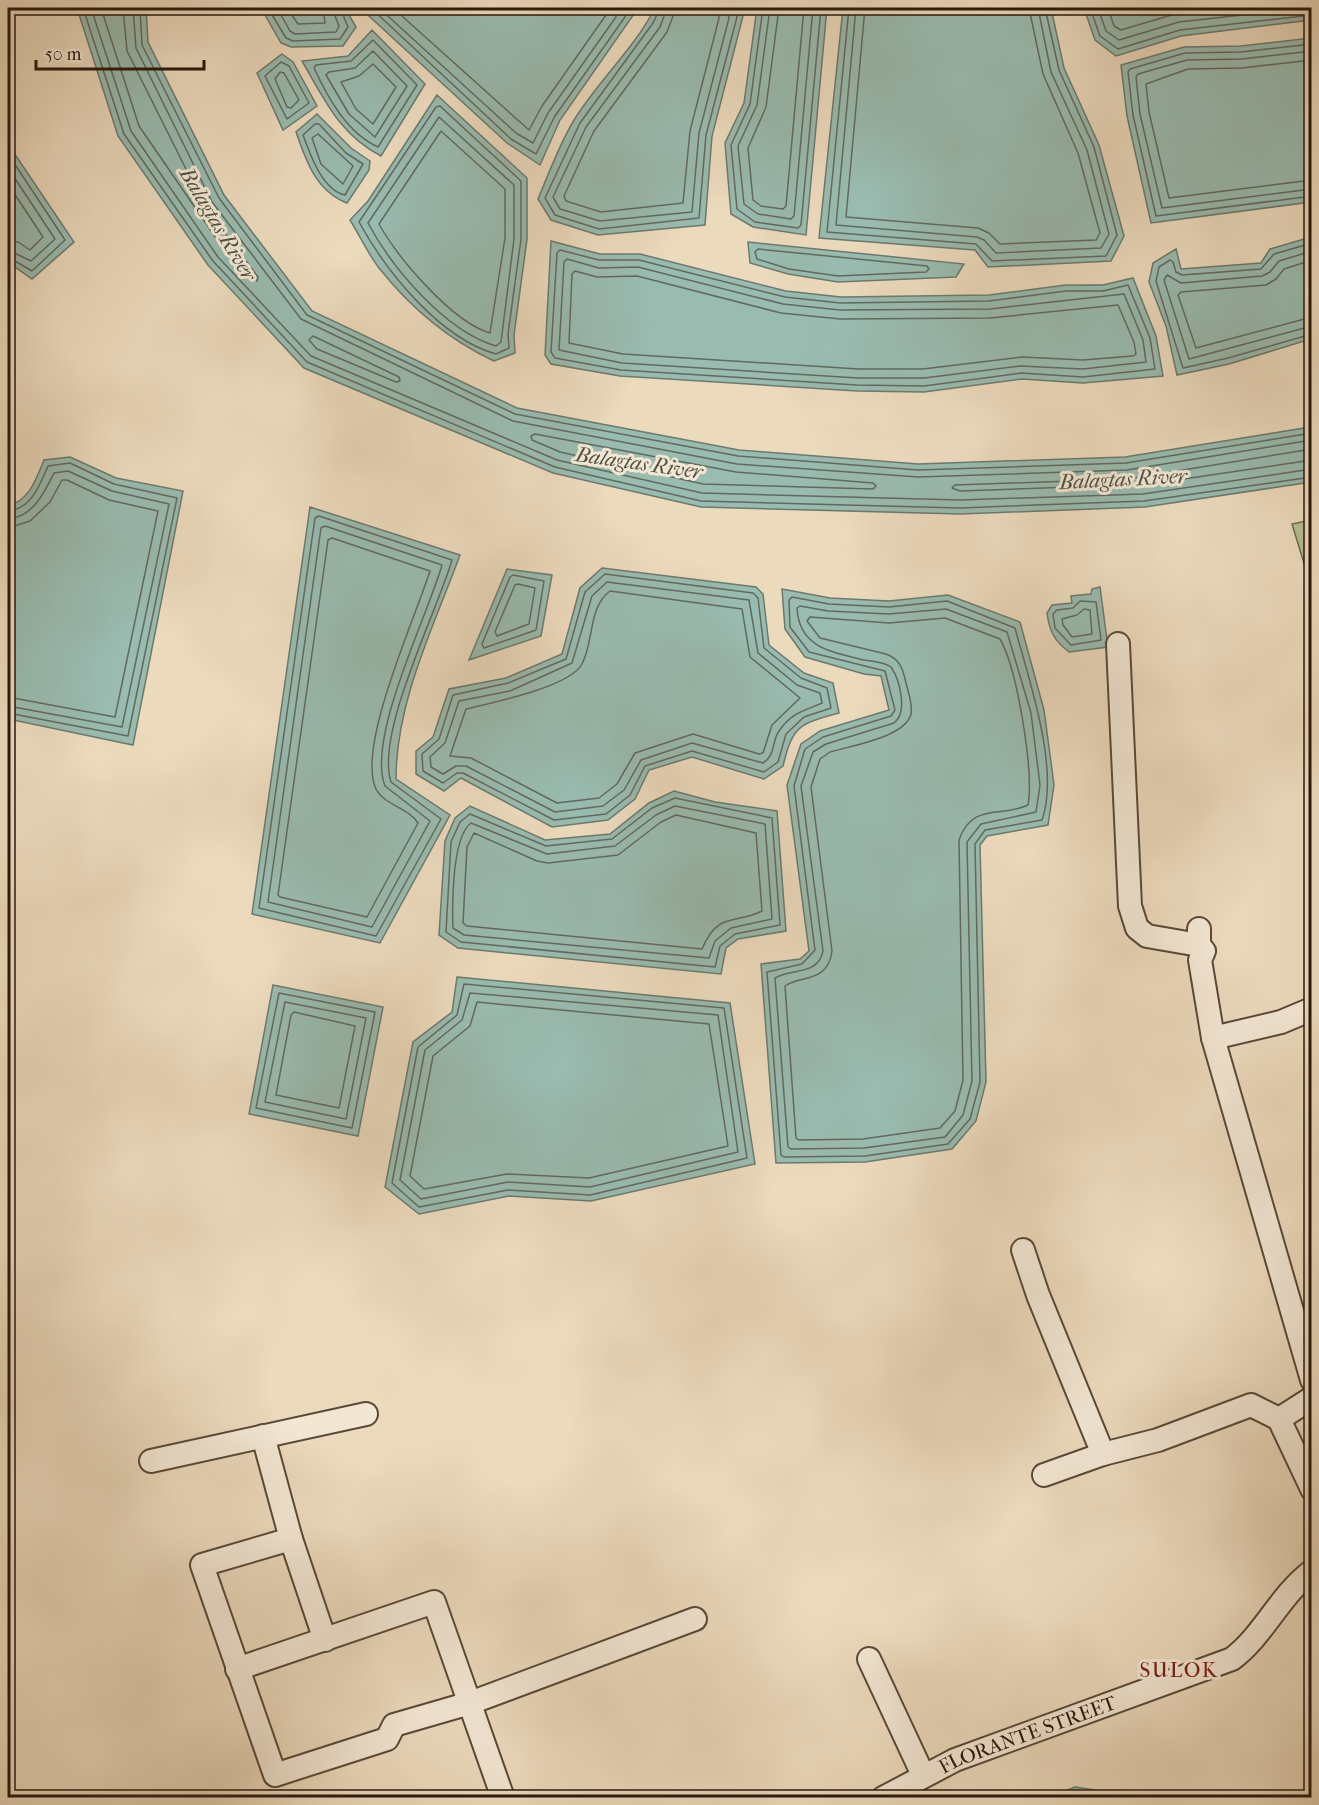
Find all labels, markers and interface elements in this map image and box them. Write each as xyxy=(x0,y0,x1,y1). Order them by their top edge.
scale bar xyxy=(36,33,204,71)
text: 50 m xyxy=(45,44,82,65)
water label: Balagtas River xyxy=(174,162,262,286)
water label: Balagtas River xyxy=(573,442,706,484)
water label: Balagtas River xyxy=(1058,464,1189,494)
district label: SULOK xyxy=(1140,1658,1219,1682)
street label: FLORANTE STREET xyxy=(935,1691,1120,1779)

